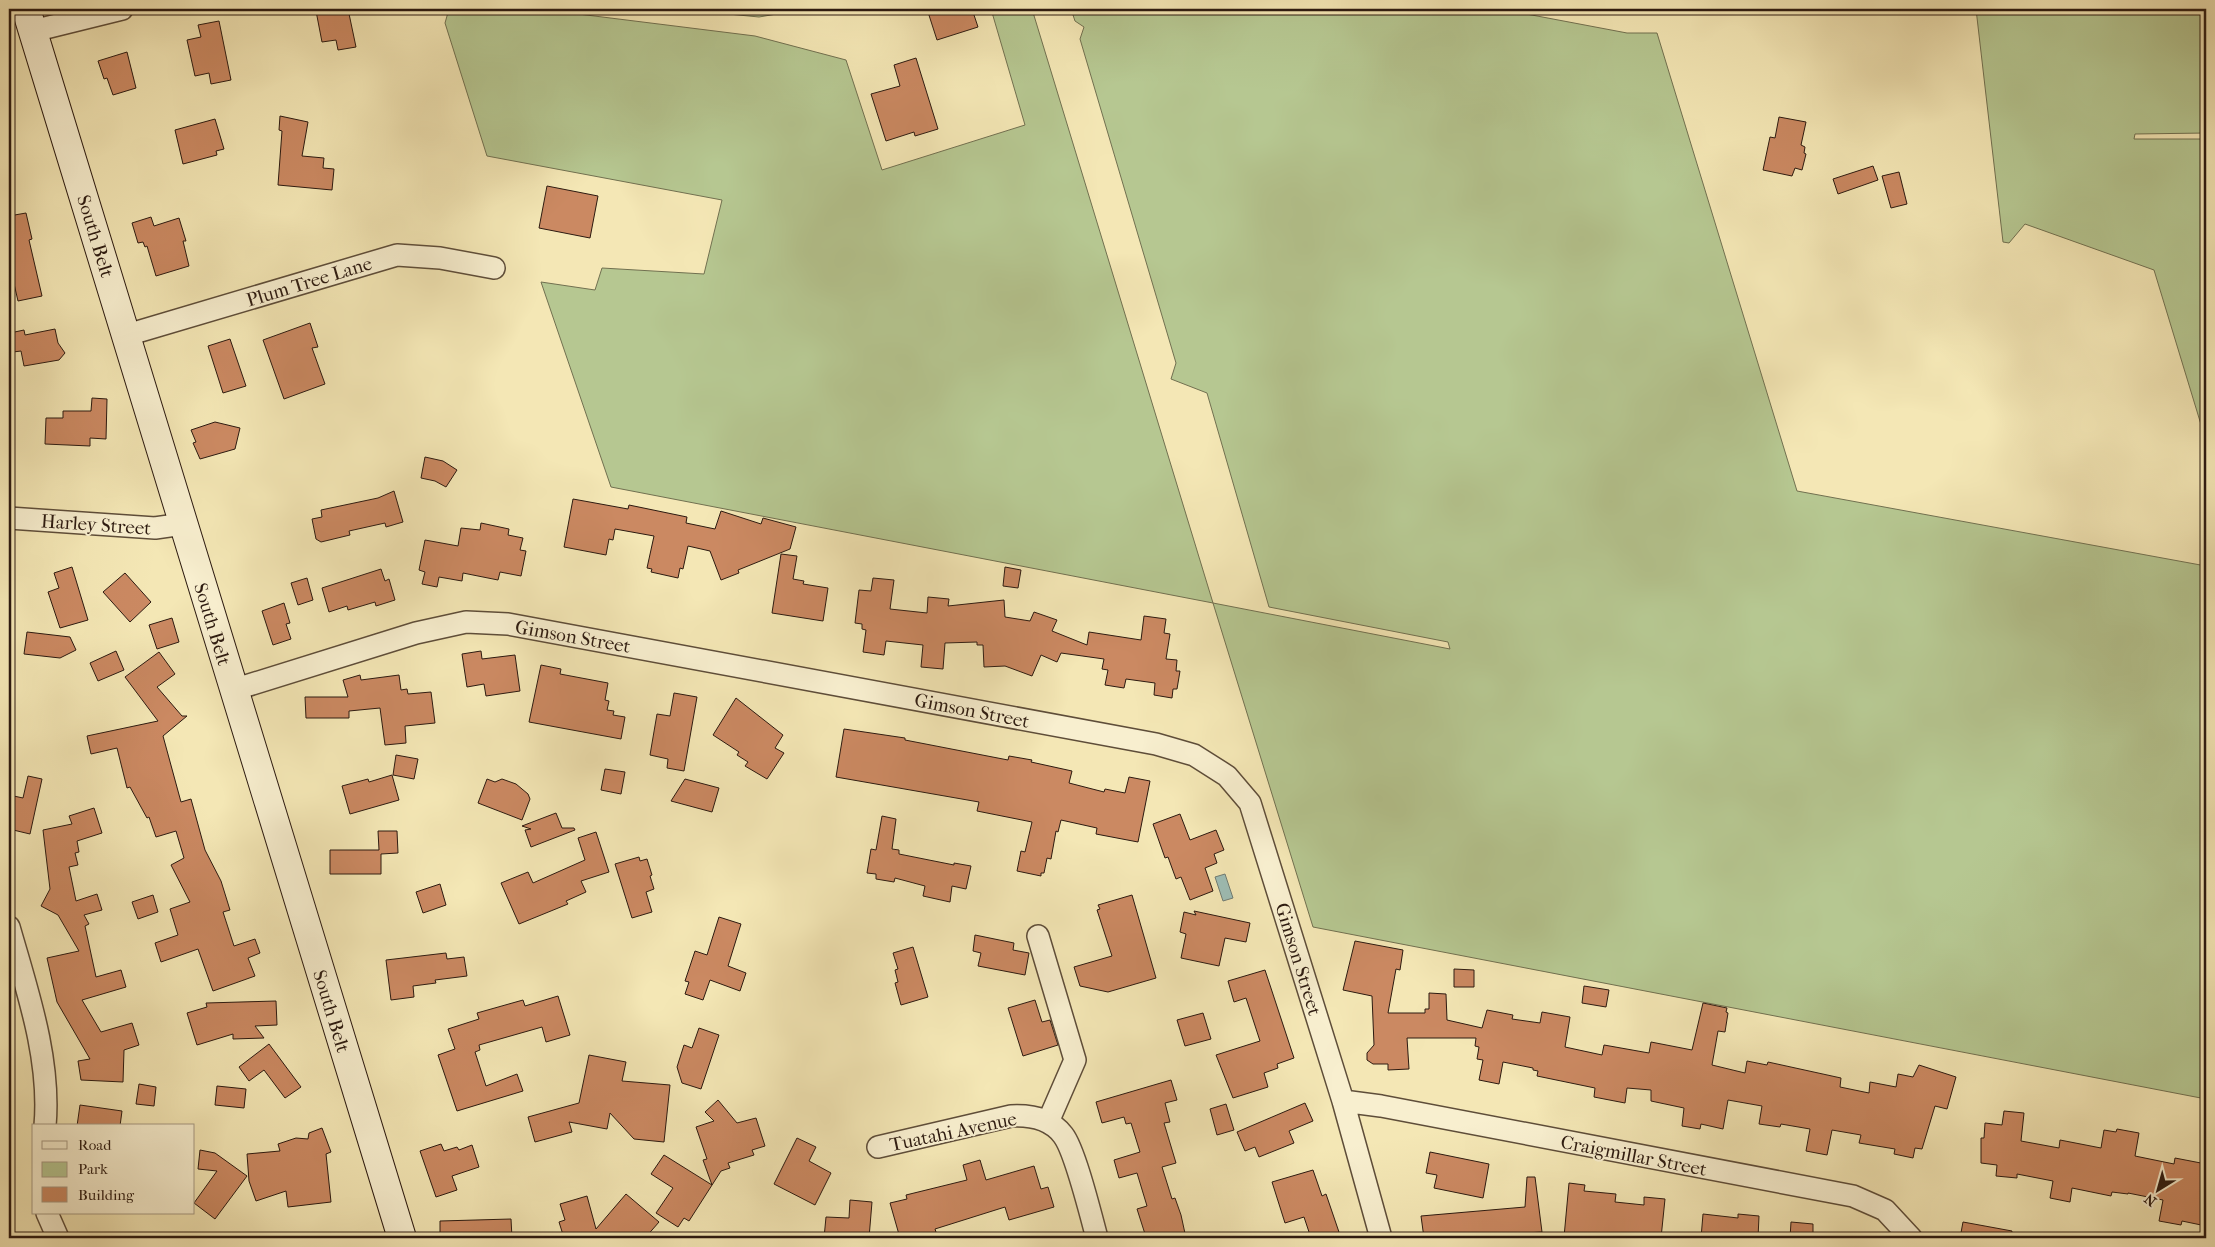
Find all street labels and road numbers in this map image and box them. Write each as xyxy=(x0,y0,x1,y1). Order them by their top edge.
street label: South Belt xyxy=(72,192,118,280)
street label: Plum Tree Lane xyxy=(244,252,375,312)
street label: Harley Street xyxy=(40,510,152,540)
street label: South Belt xyxy=(189,580,235,668)
street label: Gimson Street xyxy=(513,616,632,658)
street label: Gimson Street xyxy=(912,689,1031,733)
street label: Gimson Street xyxy=(1270,900,1326,1018)
street label: South Belt xyxy=(308,967,354,1055)
street label: Tuatahi Avenue xyxy=(888,1108,1019,1156)
street label: Craigmillar Street xyxy=(1559,1131,1709,1181)

